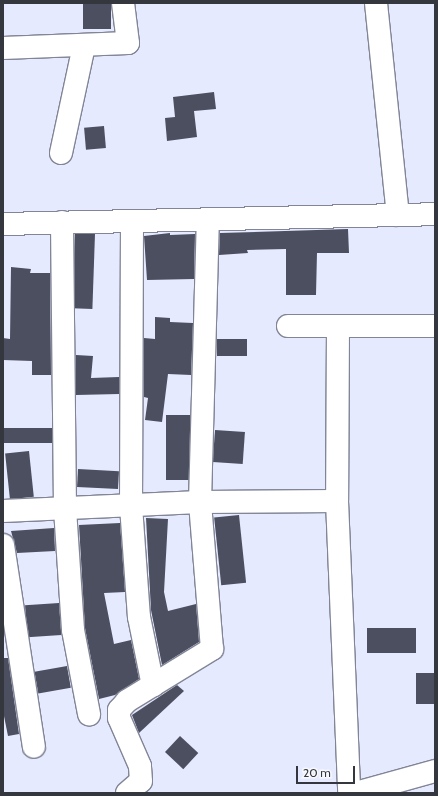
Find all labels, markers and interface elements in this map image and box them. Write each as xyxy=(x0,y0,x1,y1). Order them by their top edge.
scale bar xyxy=(298,758,357,784)
text: 20 m xyxy=(303,765,331,780)

